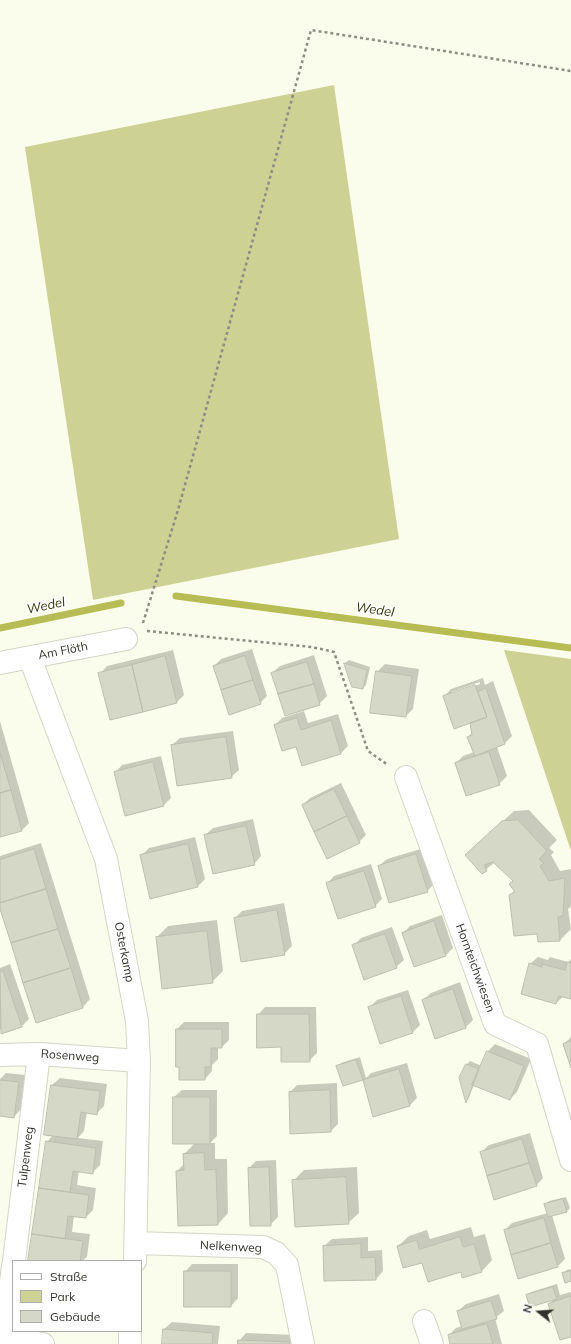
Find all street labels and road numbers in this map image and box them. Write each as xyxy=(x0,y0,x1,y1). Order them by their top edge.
street label: Am Flöth xyxy=(37,639,89,663)
street label: Osterkamp xyxy=(111,921,137,983)
street label: Hornteichwiesen xyxy=(452,922,498,1014)
street label: Rosenweg xyxy=(40,1047,100,1065)
street label: Tulpenweg xyxy=(15,1126,37,1188)
street label: Nelkenweg xyxy=(200,1238,262,1256)

